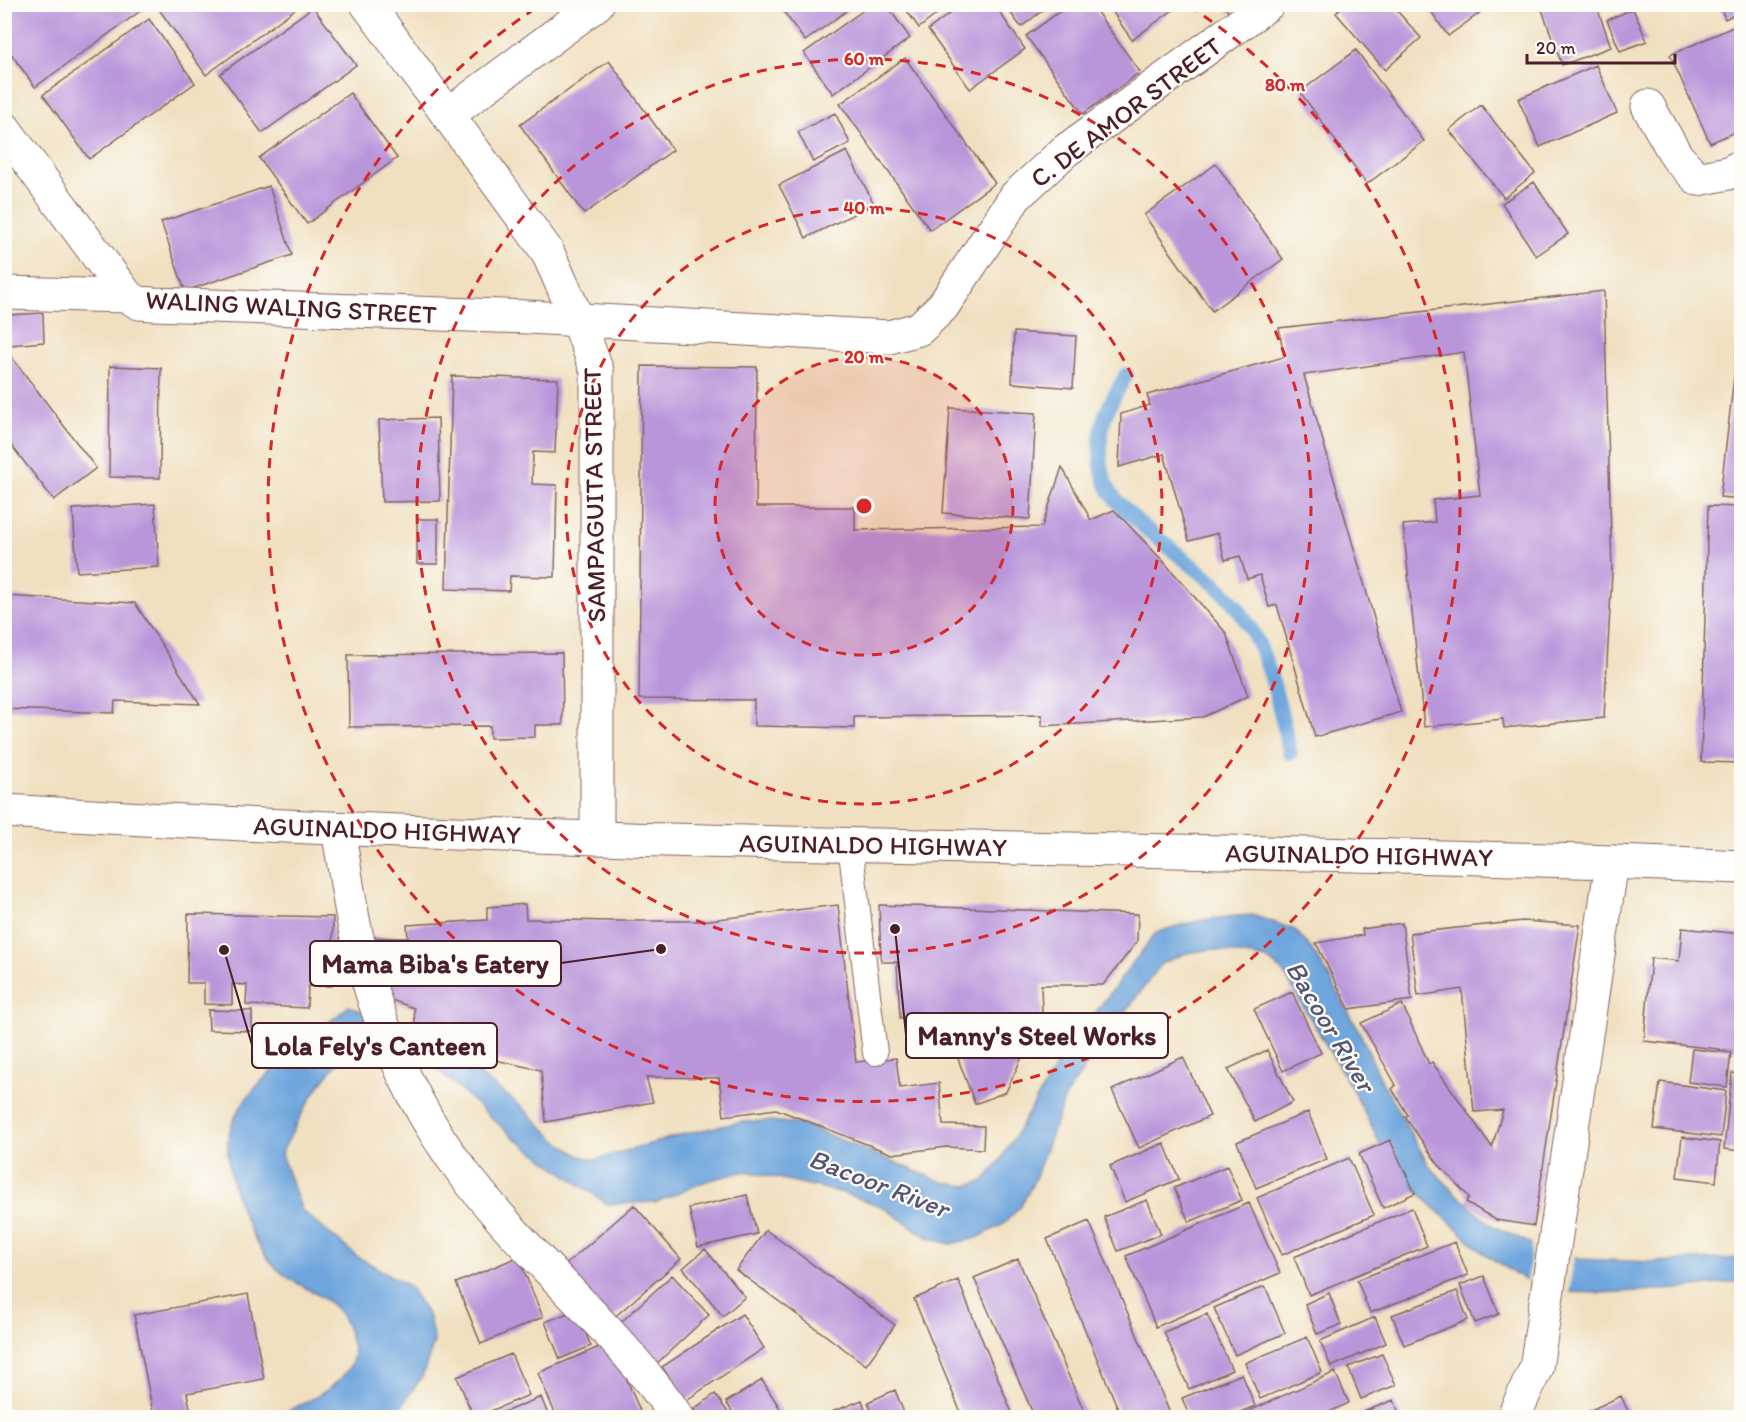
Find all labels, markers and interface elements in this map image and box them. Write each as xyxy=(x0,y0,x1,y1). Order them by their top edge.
scale bar xyxy=(1527,27,1676,65)
street label: C. DE AMOR STREET xyxy=(1024,29,1228,194)
text: 20 m xyxy=(1536,37,1576,59)
text: 60 m xyxy=(844,48,885,70)
text: 80 m xyxy=(1265,74,1306,96)
text: 40 m xyxy=(843,197,885,219)
street label: WALING WALING STREET xyxy=(145,283,438,331)
text: 20 m xyxy=(844,346,885,368)
street label: SAMPAGUITA STREET xyxy=(576,367,612,623)
centre of rings xyxy=(854,496,874,516)
street label: AGUINALDO HIGHWAY xyxy=(253,809,522,851)
street label: AGUINALDO HIGHWAY xyxy=(739,827,1007,863)
street label: AGUINALDO HIGHWAY xyxy=(1225,837,1493,873)
callout: Mama Biba's Eatery xyxy=(310,941,561,986)
text: Mama Biba's Eatery xyxy=(322,947,549,980)
water label: Bacoor River xyxy=(1279,954,1385,1100)
callout: Manny's Steel Works xyxy=(906,1013,1168,1058)
text: Manny's Steel Works xyxy=(918,1019,1156,1052)
callout: Lola Fely's Canteen xyxy=(252,1023,497,1068)
text: Lola Fely's Canteen xyxy=(264,1029,487,1062)
water label: Bacoor River xyxy=(804,1141,957,1226)

